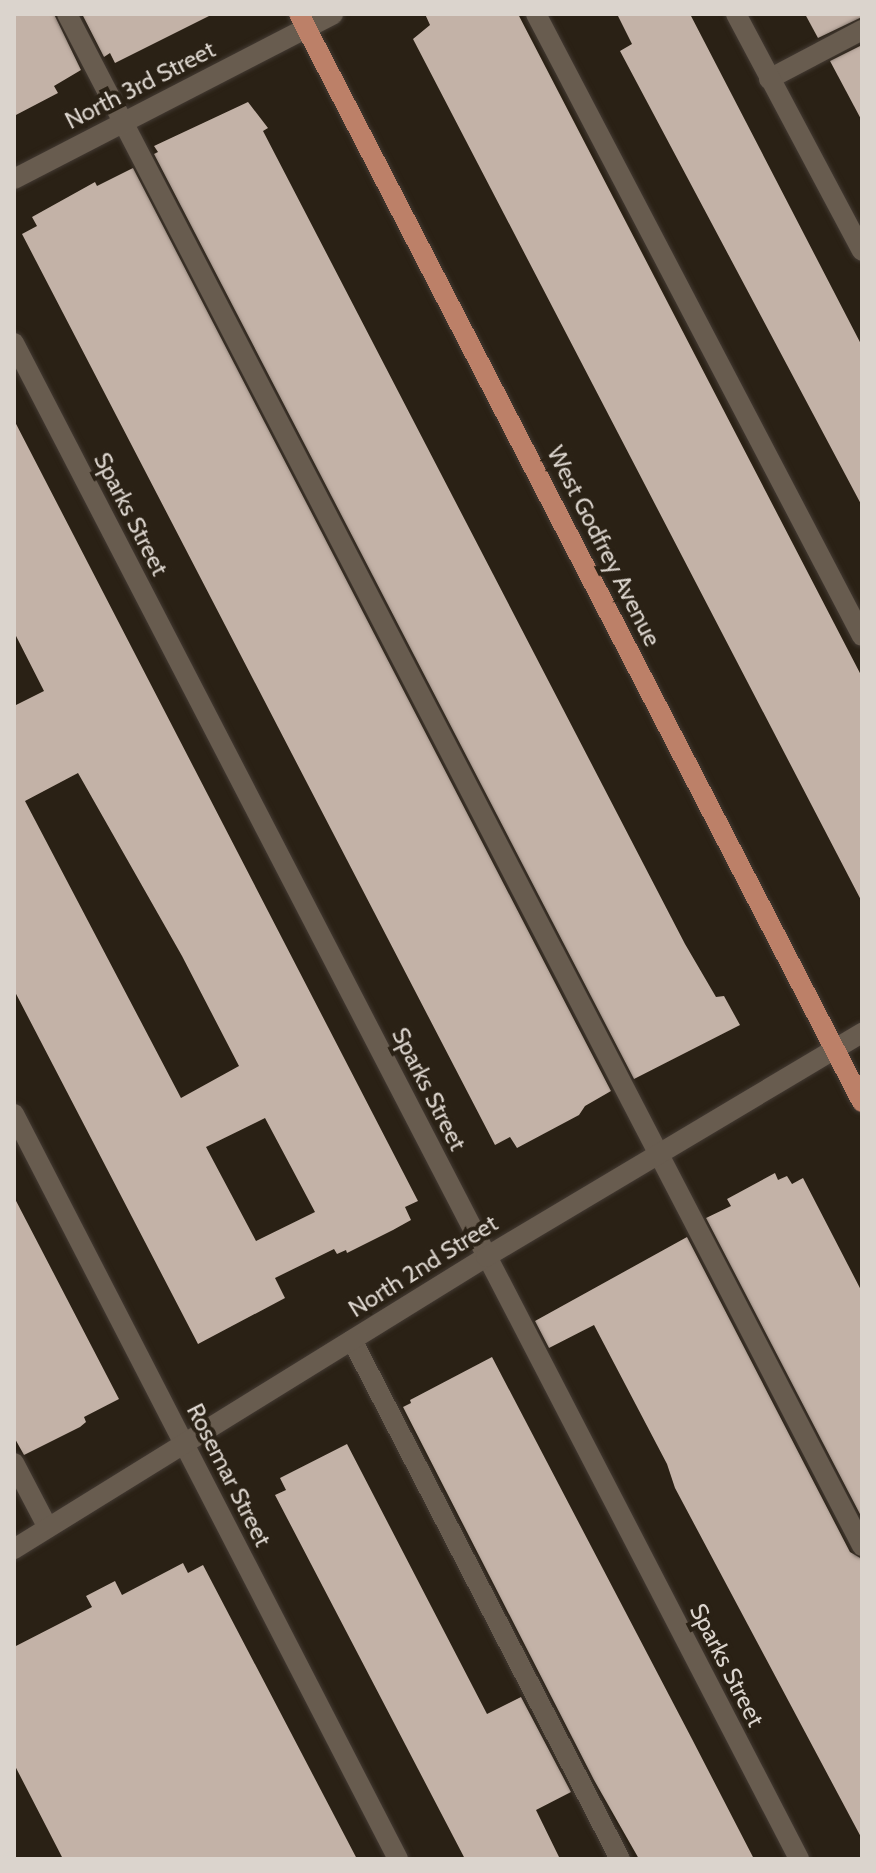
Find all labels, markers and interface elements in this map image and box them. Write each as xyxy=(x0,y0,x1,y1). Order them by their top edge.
street label: North 3rd Street xyxy=(60,35,220,135)
street label: West Godfrey Avenue xyxy=(541,441,667,651)
street label: Sparks Street xyxy=(88,448,174,580)
street label: Sparks Street xyxy=(386,1023,472,1155)
street label: North 2nd Street xyxy=(343,1209,503,1323)
street label: Rosemar Street xyxy=(181,1399,277,1551)
street label: Sparks Street xyxy=(684,1599,770,1731)

